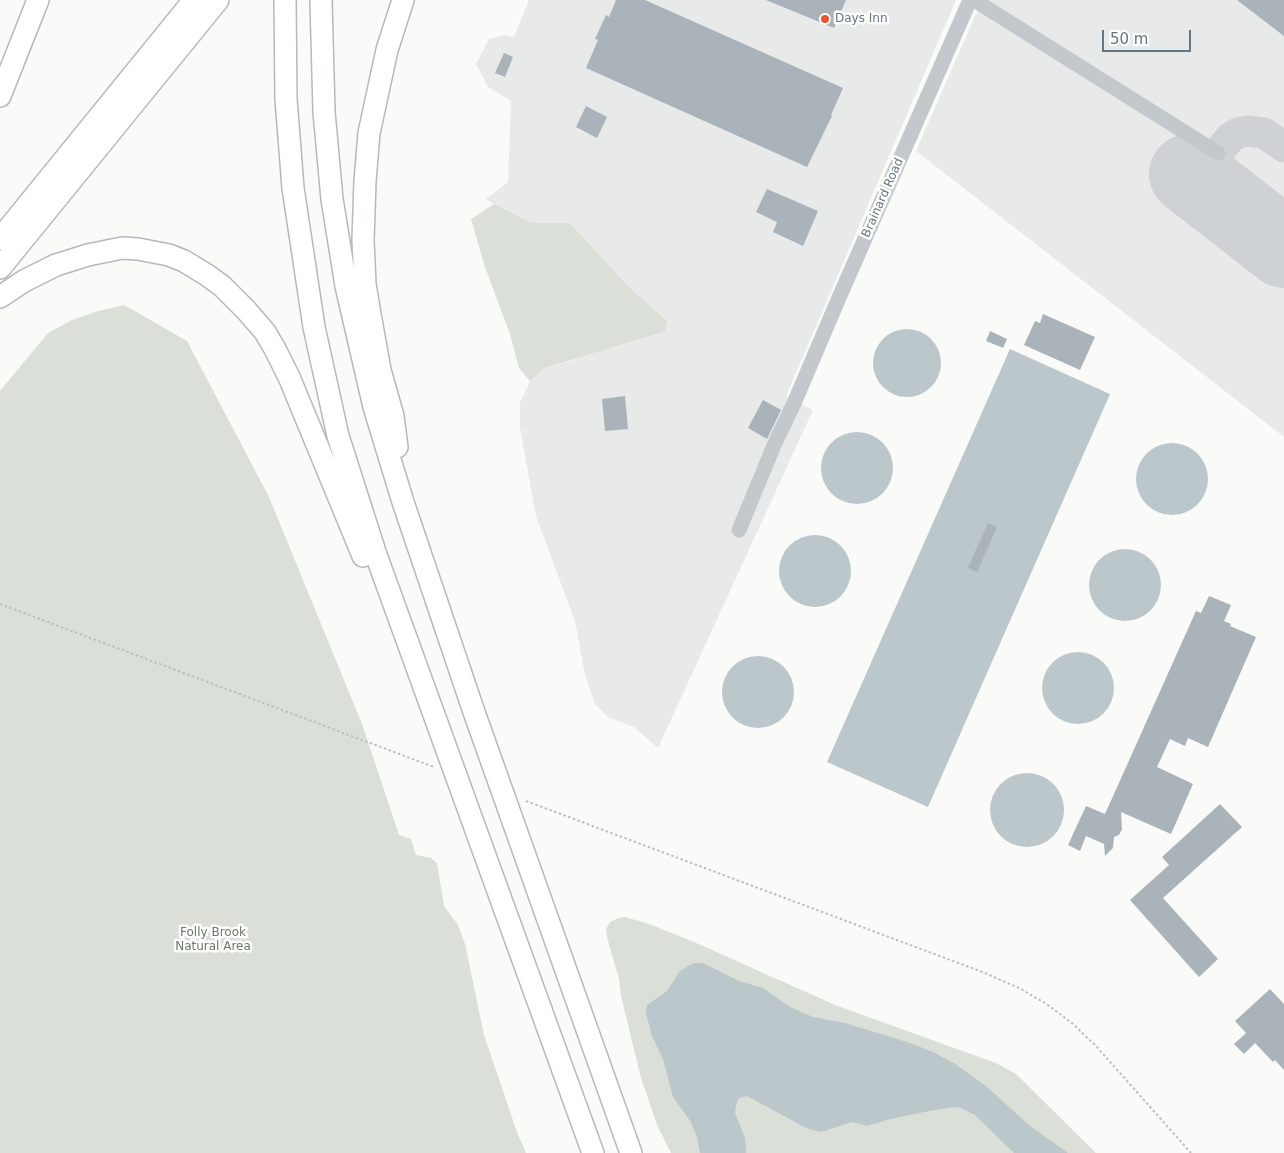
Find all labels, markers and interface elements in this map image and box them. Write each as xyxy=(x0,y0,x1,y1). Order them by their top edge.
place label: Days Inn xyxy=(835,12,888,26)
marker: Days Inn xyxy=(819,13,831,25)
scale bar xyxy=(1104,20,1193,52)
text: 50 m xyxy=(1110,30,1148,48)
street label: Brainard Road xyxy=(859,156,907,240)
park label: Folly Brook Natural Area xyxy=(175,926,251,954)

